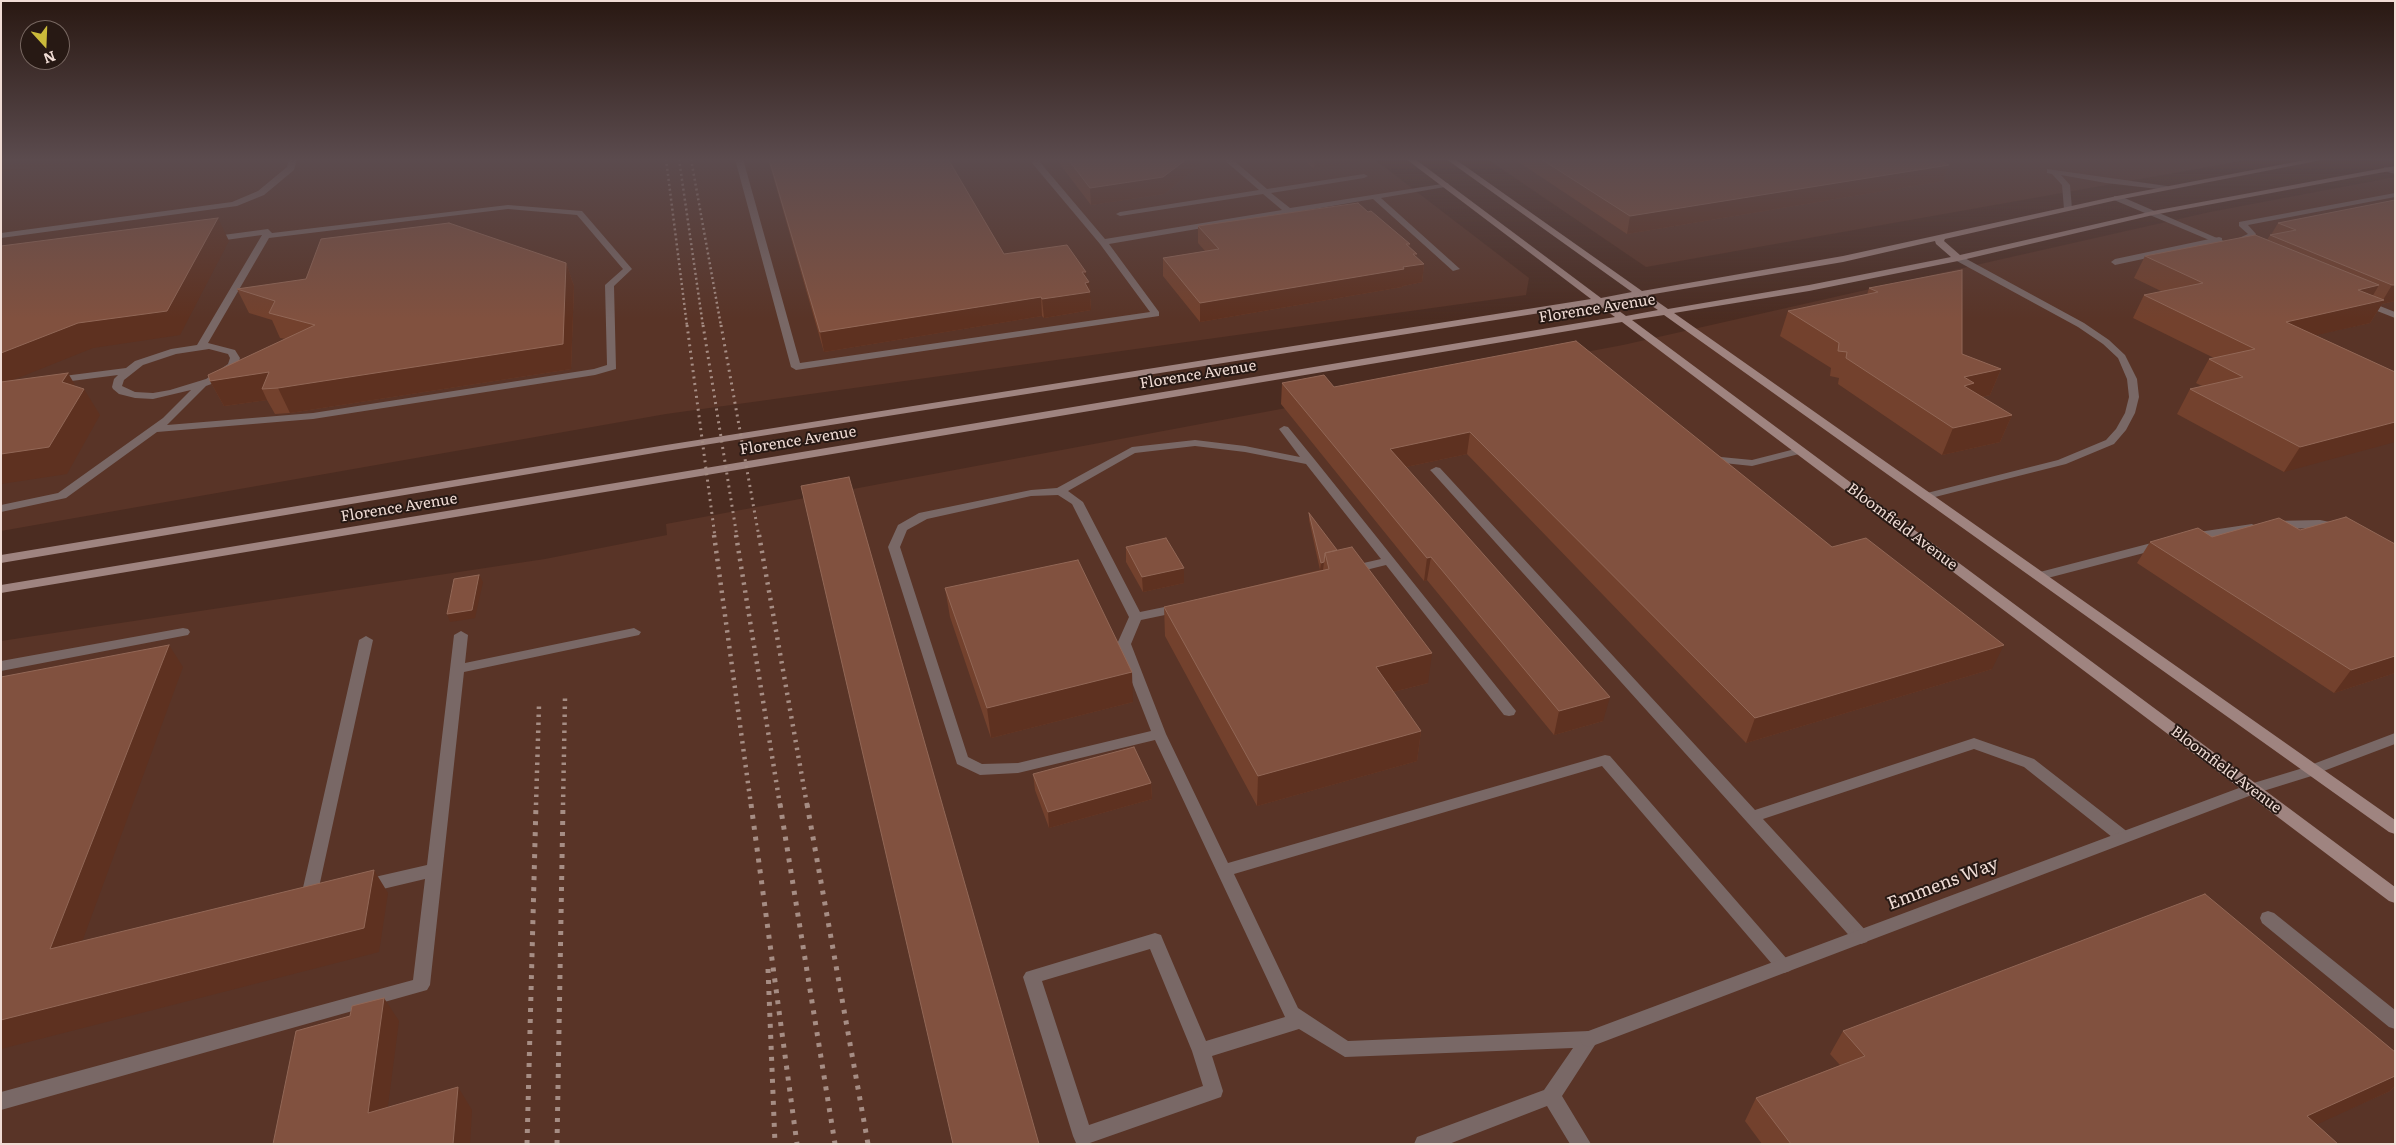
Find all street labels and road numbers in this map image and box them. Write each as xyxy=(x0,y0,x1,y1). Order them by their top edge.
street label: Florence Avenue xyxy=(1537,291,1657,327)
street label: Florence Avenue xyxy=(1138,357,1258,393)
street label: Florence Avenue xyxy=(738,423,858,459)
street label: Bloomfield Avenue xyxy=(1843,480,1961,574)
street label: Florence Avenue xyxy=(339,490,459,526)
street label: Bloomfield Avenue xyxy=(2167,723,2285,817)
street label: Emmens Way xyxy=(1884,853,2002,915)

